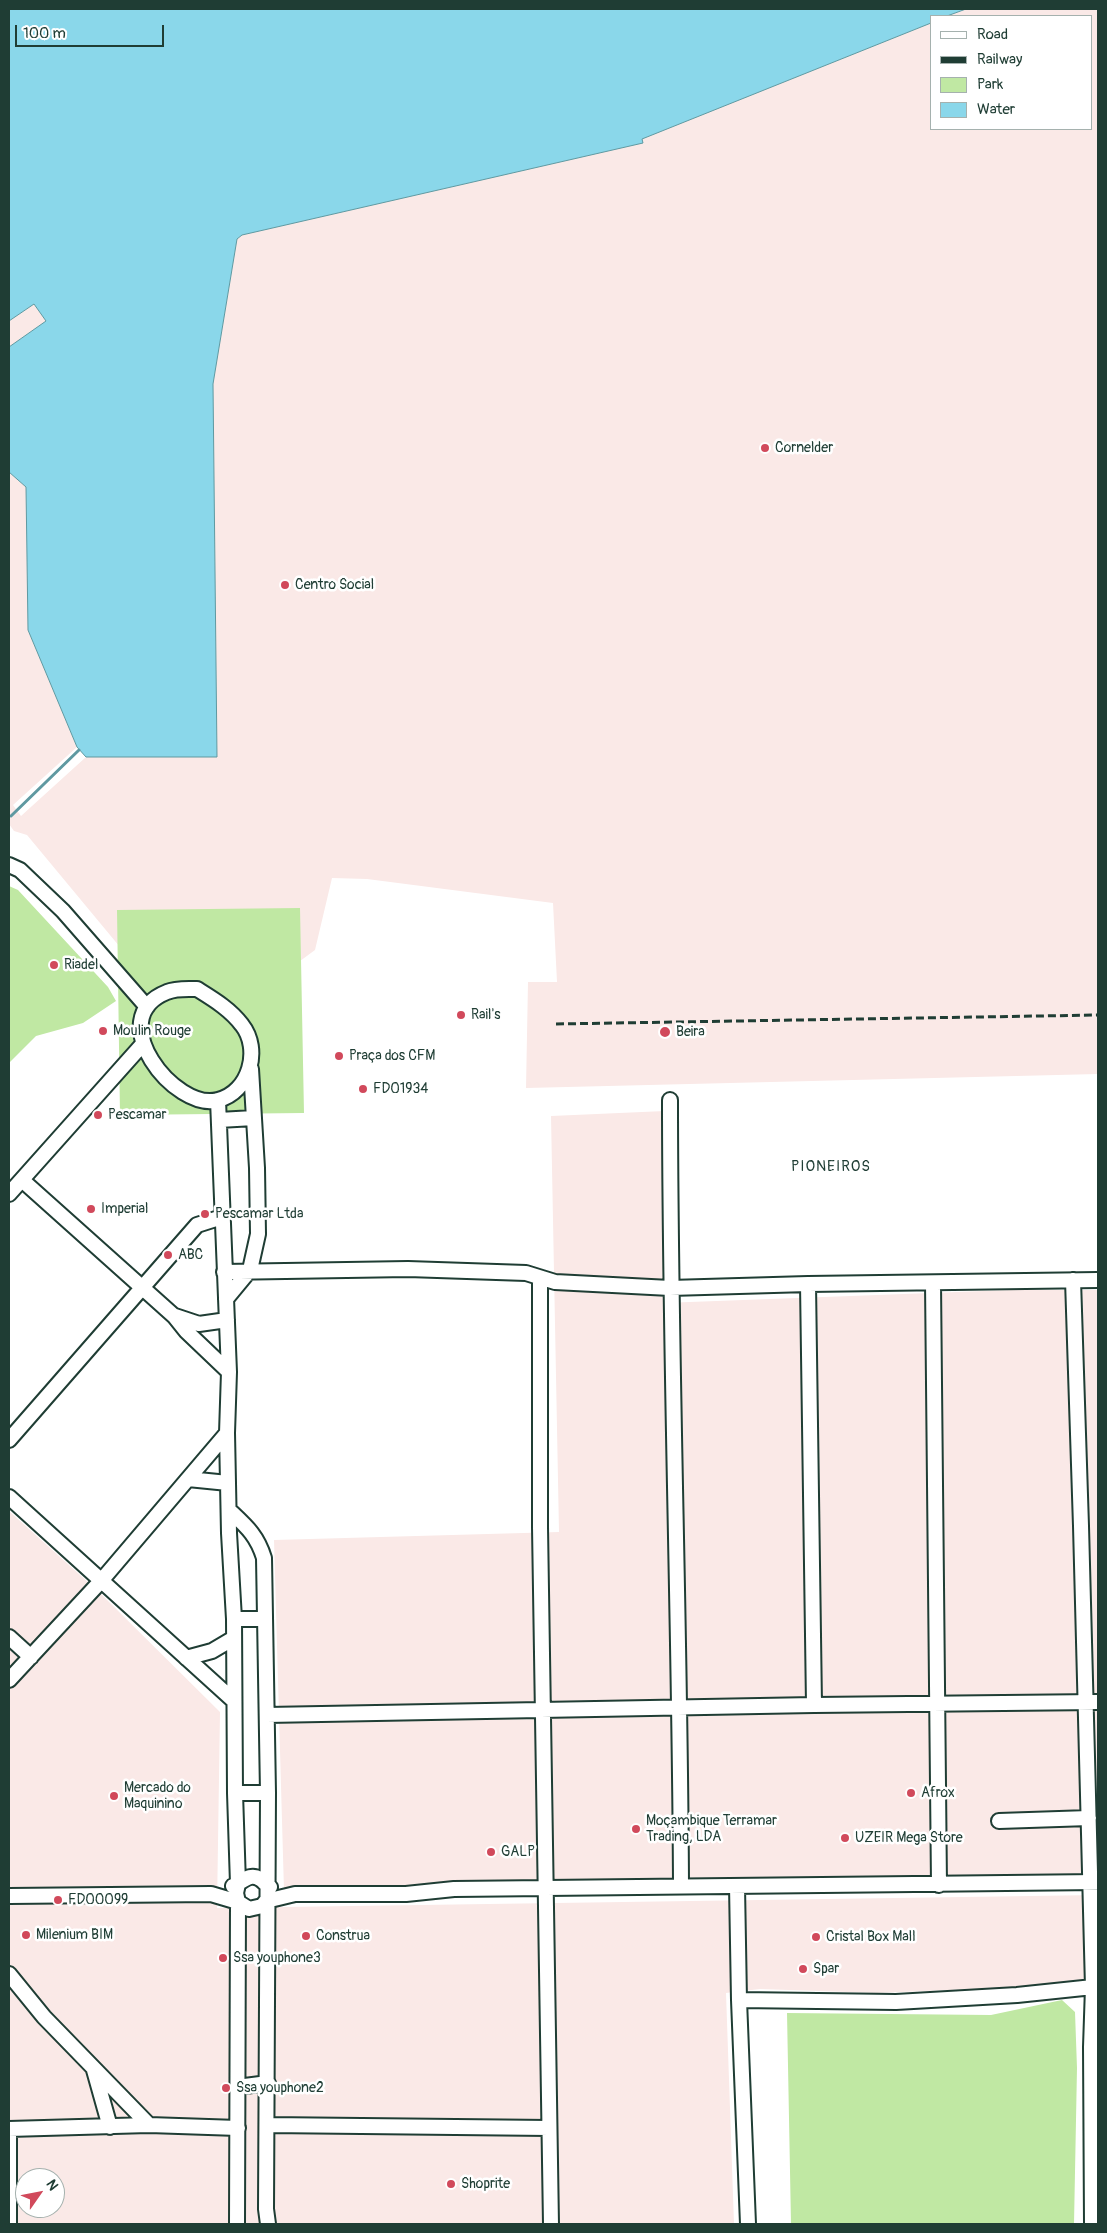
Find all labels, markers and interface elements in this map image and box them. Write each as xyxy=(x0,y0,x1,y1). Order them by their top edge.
scale bar xyxy=(18,15,166,47)
legend xyxy=(930,15,1092,130)
text: 100 m xyxy=(23,24,66,43)
text: Road xyxy=(977,25,1008,44)
text: Railway xyxy=(977,50,1022,69)
text: Park xyxy=(977,75,1003,94)
text: Water xyxy=(977,100,1015,119)
place label: Cornelder xyxy=(775,440,833,456)
marker: Cornelder xyxy=(759,442,771,454)
place label: Centro Social xyxy=(295,577,374,593)
marker: Centro Social xyxy=(279,579,291,591)
place label: Riadel xyxy=(64,957,98,973)
marker: Riadel xyxy=(48,959,60,971)
place label: Rail's xyxy=(471,1007,500,1023)
marker: Rail's xyxy=(455,1009,467,1021)
place label: Moulin Rouge xyxy=(113,1023,191,1039)
place label: Beira xyxy=(676,1024,705,1040)
marker: Moulin Rouge xyxy=(97,1025,109,1037)
marker: Beira xyxy=(658,1025,672,1039)
place label: Praça dos CFM xyxy=(349,1048,435,1064)
marker: Praça dos CFM xyxy=(333,1050,345,1062)
place label: FD01934 xyxy=(373,1081,428,1097)
marker: FD01934 xyxy=(357,1083,369,1095)
place label: Pescamar xyxy=(108,1107,166,1123)
marker: Pescamar xyxy=(92,1109,104,1121)
district label: PIONEIROS xyxy=(790,1158,872,1176)
place label: Imperial xyxy=(101,1201,148,1217)
marker: Imperial xyxy=(85,1203,97,1215)
place label: Pescamar Ltda xyxy=(215,1206,303,1222)
marker: Pescamar Ltda xyxy=(199,1208,211,1220)
place label: ABC xyxy=(178,1247,203,1263)
marker: ABC xyxy=(162,1249,174,1261)
place label: Mercado do Maquinino xyxy=(124,1780,191,1812)
place label: Afrox xyxy=(921,1785,955,1801)
marker: Afrox xyxy=(905,1787,917,1799)
marker: Mercado do Maquinino xyxy=(108,1790,120,1802)
place label: Moçambique Terramar Trading, LDA xyxy=(646,1813,777,1845)
marker: Moçambique Terramar Trading, LDA xyxy=(630,1823,642,1835)
place label: UZEIR Mega Store xyxy=(855,1830,963,1846)
marker: UZEIR Mega Store xyxy=(839,1832,851,1844)
place label: GALP xyxy=(501,1844,535,1860)
marker: GALP xyxy=(485,1846,497,1858)
place label: FD00099 xyxy=(68,1892,128,1908)
marker: FD00099 xyxy=(52,1894,64,1906)
place label: Milenium BIM xyxy=(36,1927,113,1943)
place label: Construa xyxy=(316,1928,370,1944)
marker: Milenium BIM xyxy=(20,1929,32,1941)
place label: Cristal Box Mall xyxy=(826,1929,916,1945)
marker: Construa xyxy=(300,1930,312,1942)
marker: Cristal Box Mall xyxy=(810,1931,822,1943)
place label: Ssa youphone3 xyxy=(233,1950,321,1966)
marker: Ssa youphone3 xyxy=(217,1952,229,1964)
place label: Spar xyxy=(813,1961,839,1977)
marker: Spar xyxy=(797,1963,809,1975)
place label: Ssa youphone2 xyxy=(236,2080,324,2096)
marker: Ssa youphone2 xyxy=(220,2082,232,2094)
north arrow xyxy=(15,2168,65,2218)
place label: Shoprite xyxy=(461,2176,510,2192)
text: N xyxy=(42,2177,62,2194)
marker: Shoprite xyxy=(445,2178,457,2190)

